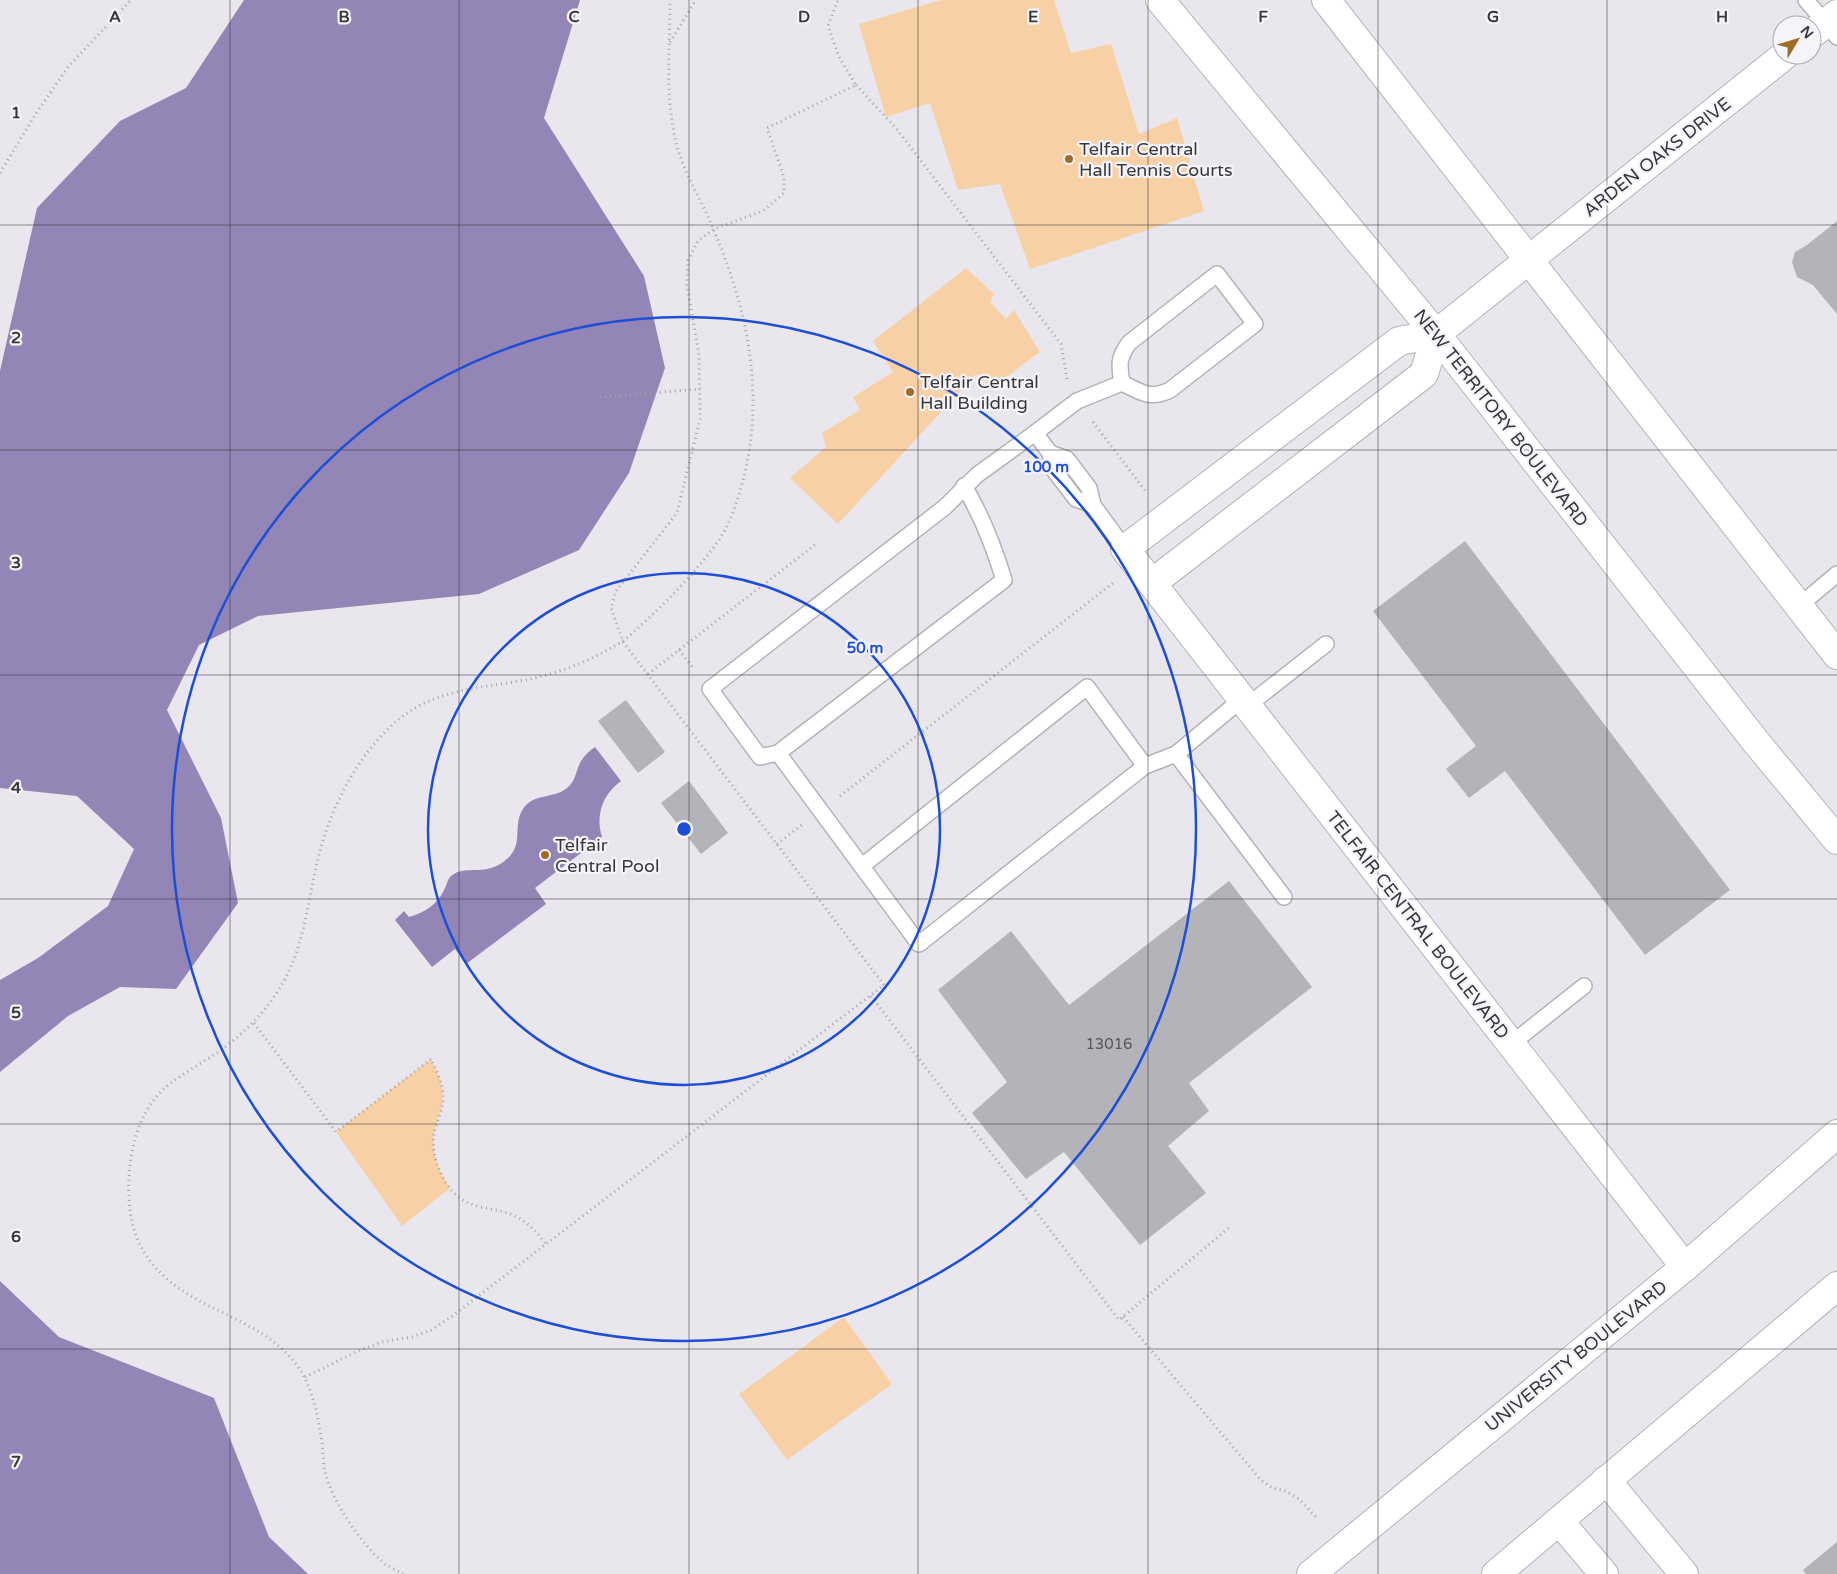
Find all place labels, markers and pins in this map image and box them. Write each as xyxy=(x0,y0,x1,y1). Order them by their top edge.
place label: Telfair Central Hall Tennis Courts xyxy=(1079,138,1233,181)
marker: Telfair Central Hall Tennis Courts xyxy=(1063,153,1075,165)
place label: Telfair Central Hall Building xyxy=(920,371,1039,414)
marker: Telfair Central Hall Building xyxy=(904,386,916,398)
centre of rings xyxy=(675,820,693,838)
place label: Telfair Central Pool xyxy=(555,834,659,877)
marker: Telfair Central Pool xyxy=(539,849,551,861)

